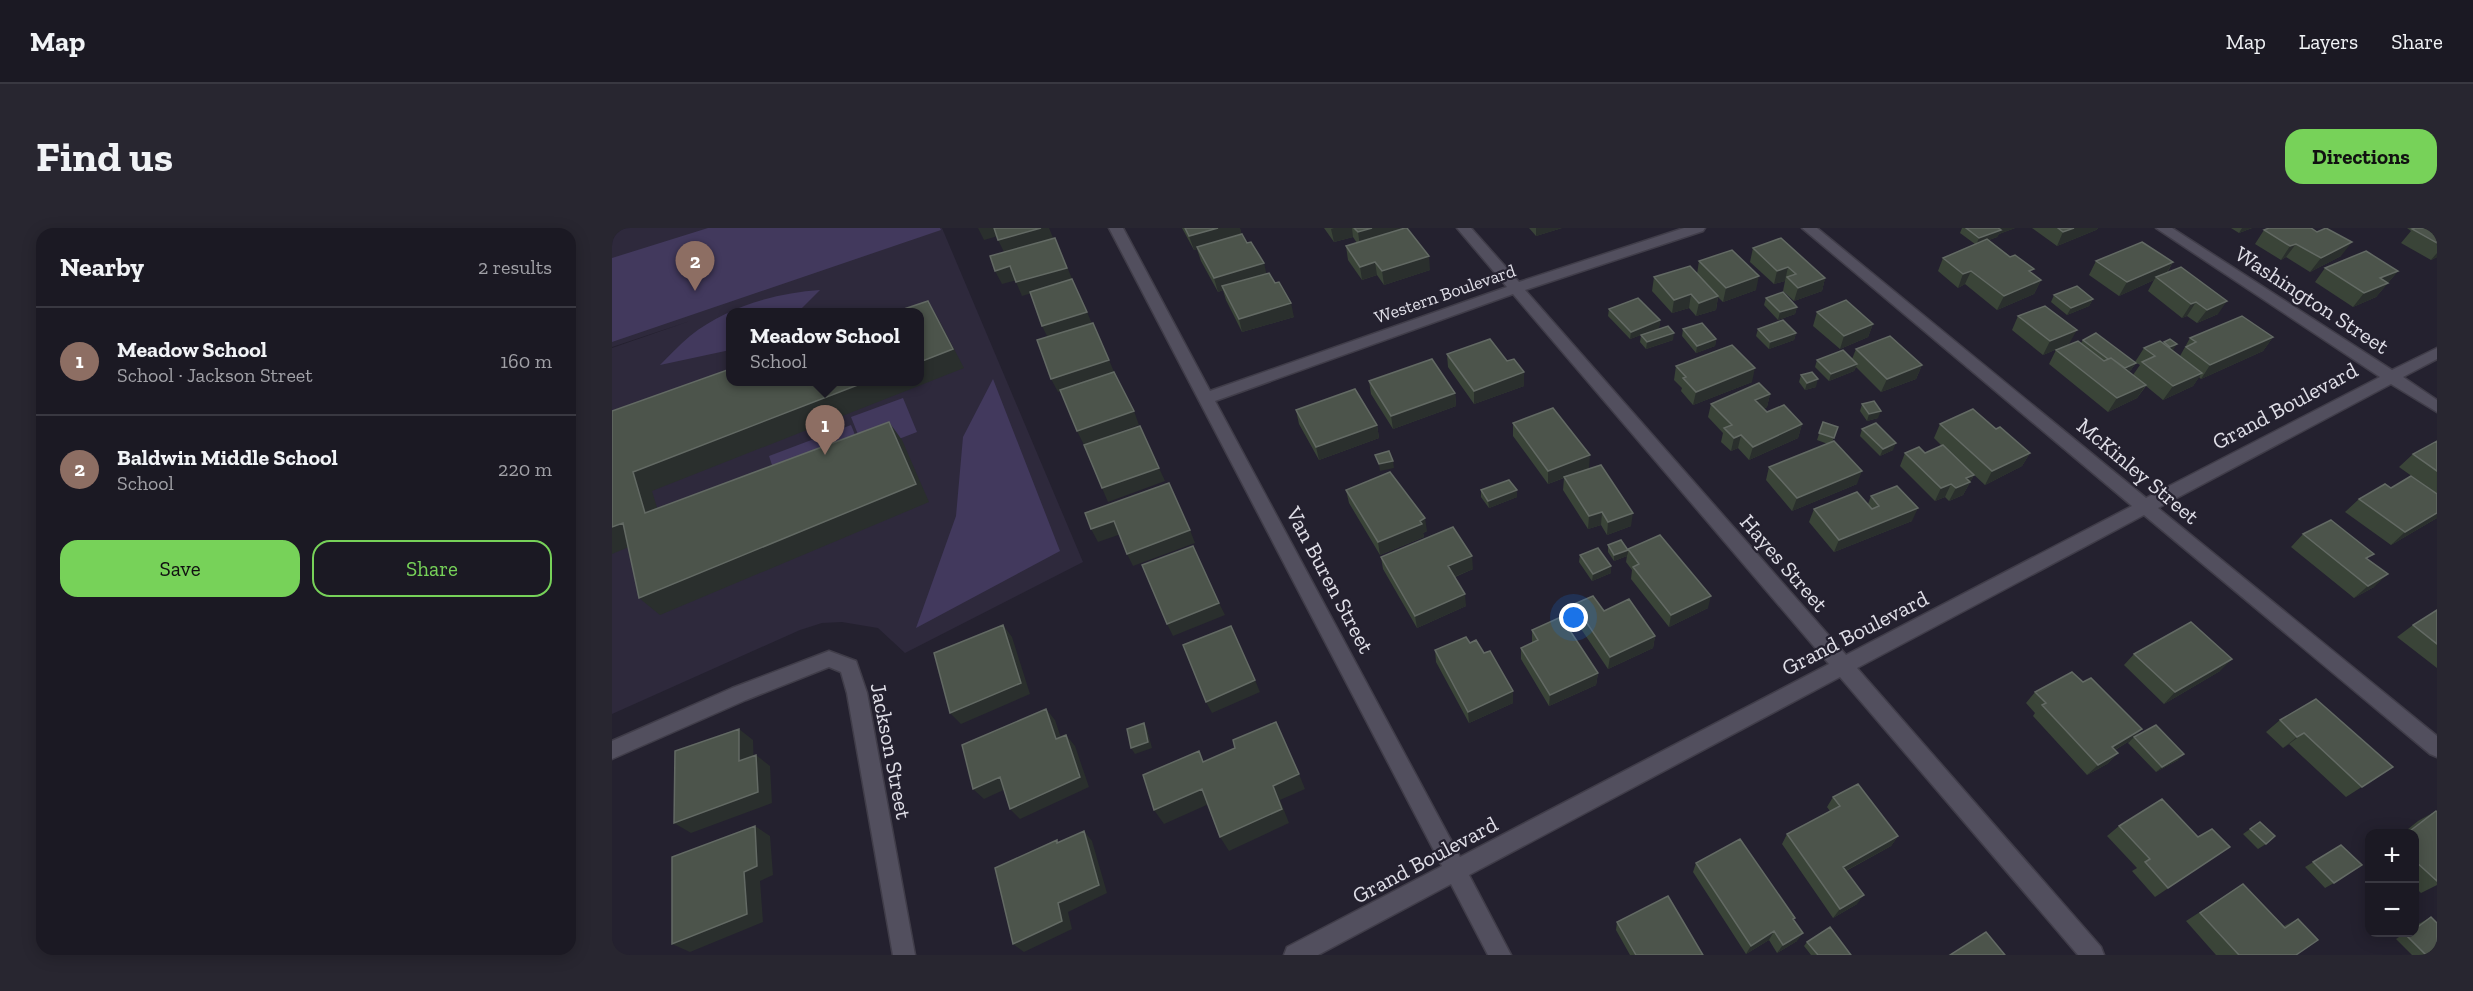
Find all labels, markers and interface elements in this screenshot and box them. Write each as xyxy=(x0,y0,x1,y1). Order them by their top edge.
text: Map xyxy=(30,25,85,58)
text: Map xyxy=(2226,29,2266,54)
text: Layers xyxy=(2299,29,2358,54)
text: Share xyxy=(2391,29,2443,54)
button: Directions xyxy=(2285,129,2437,184)
text: Find us xyxy=(36,131,173,182)
street label: Washington Street xyxy=(2230,240,2395,360)
pin: 2 xyxy=(676,242,715,291)
text: Nearby xyxy=(60,251,144,283)
text: 2 results xyxy=(478,255,552,279)
street label: Western Boulevard xyxy=(1372,259,1519,328)
popup xyxy=(726,308,924,386)
text: Meadow School xyxy=(750,322,900,349)
text: Meadow School xyxy=(117,336,267,363)
text: 1 xyxy=(75,349,84,373)
text: 160 m xyxy=(500,349,552,373)
text: School xyxy=(750,349,807,373)
street label: Grand Boulevard xyxy=(2208,356,2362,456)
text: School · Jackson Street xyxy=(117,363,313,387)
pin: 1 xyxy=(806,406,844,455)
street label: McKinley Street xyxy=(2071,412,2205,530)
text: Baldwin Middle School xyxy=(117,444,338,471)
text: 2 xyxy=(74,457,85,481)
text: 220 m xyxy=(498,457,552,481)
text: School xyxy=(117,471,174,495)
street label: Van Buren Street xyxy=(1280,501,1380,659)
street label: Hayes Street xyxy=(1734,509,1834,618)
button: Save xyxy=(60,540,300,597)
button: Share xyxy=(312,540,552,597)
street label: Grand Boulevard xyxy=(1777,585,1933,681)
your location xyxy=(1559,603,1588,632)
street label: Jackson Street xyxy=(865,681,918,822)
street label: Grand Boulevard xyxy=(1348,810,1502,910)
map controls xyxy=(2365,829,2419,937)
button: + xyxy=(2365,829,2419,883)
button: − xyxy=(2365,883,2419,937)

